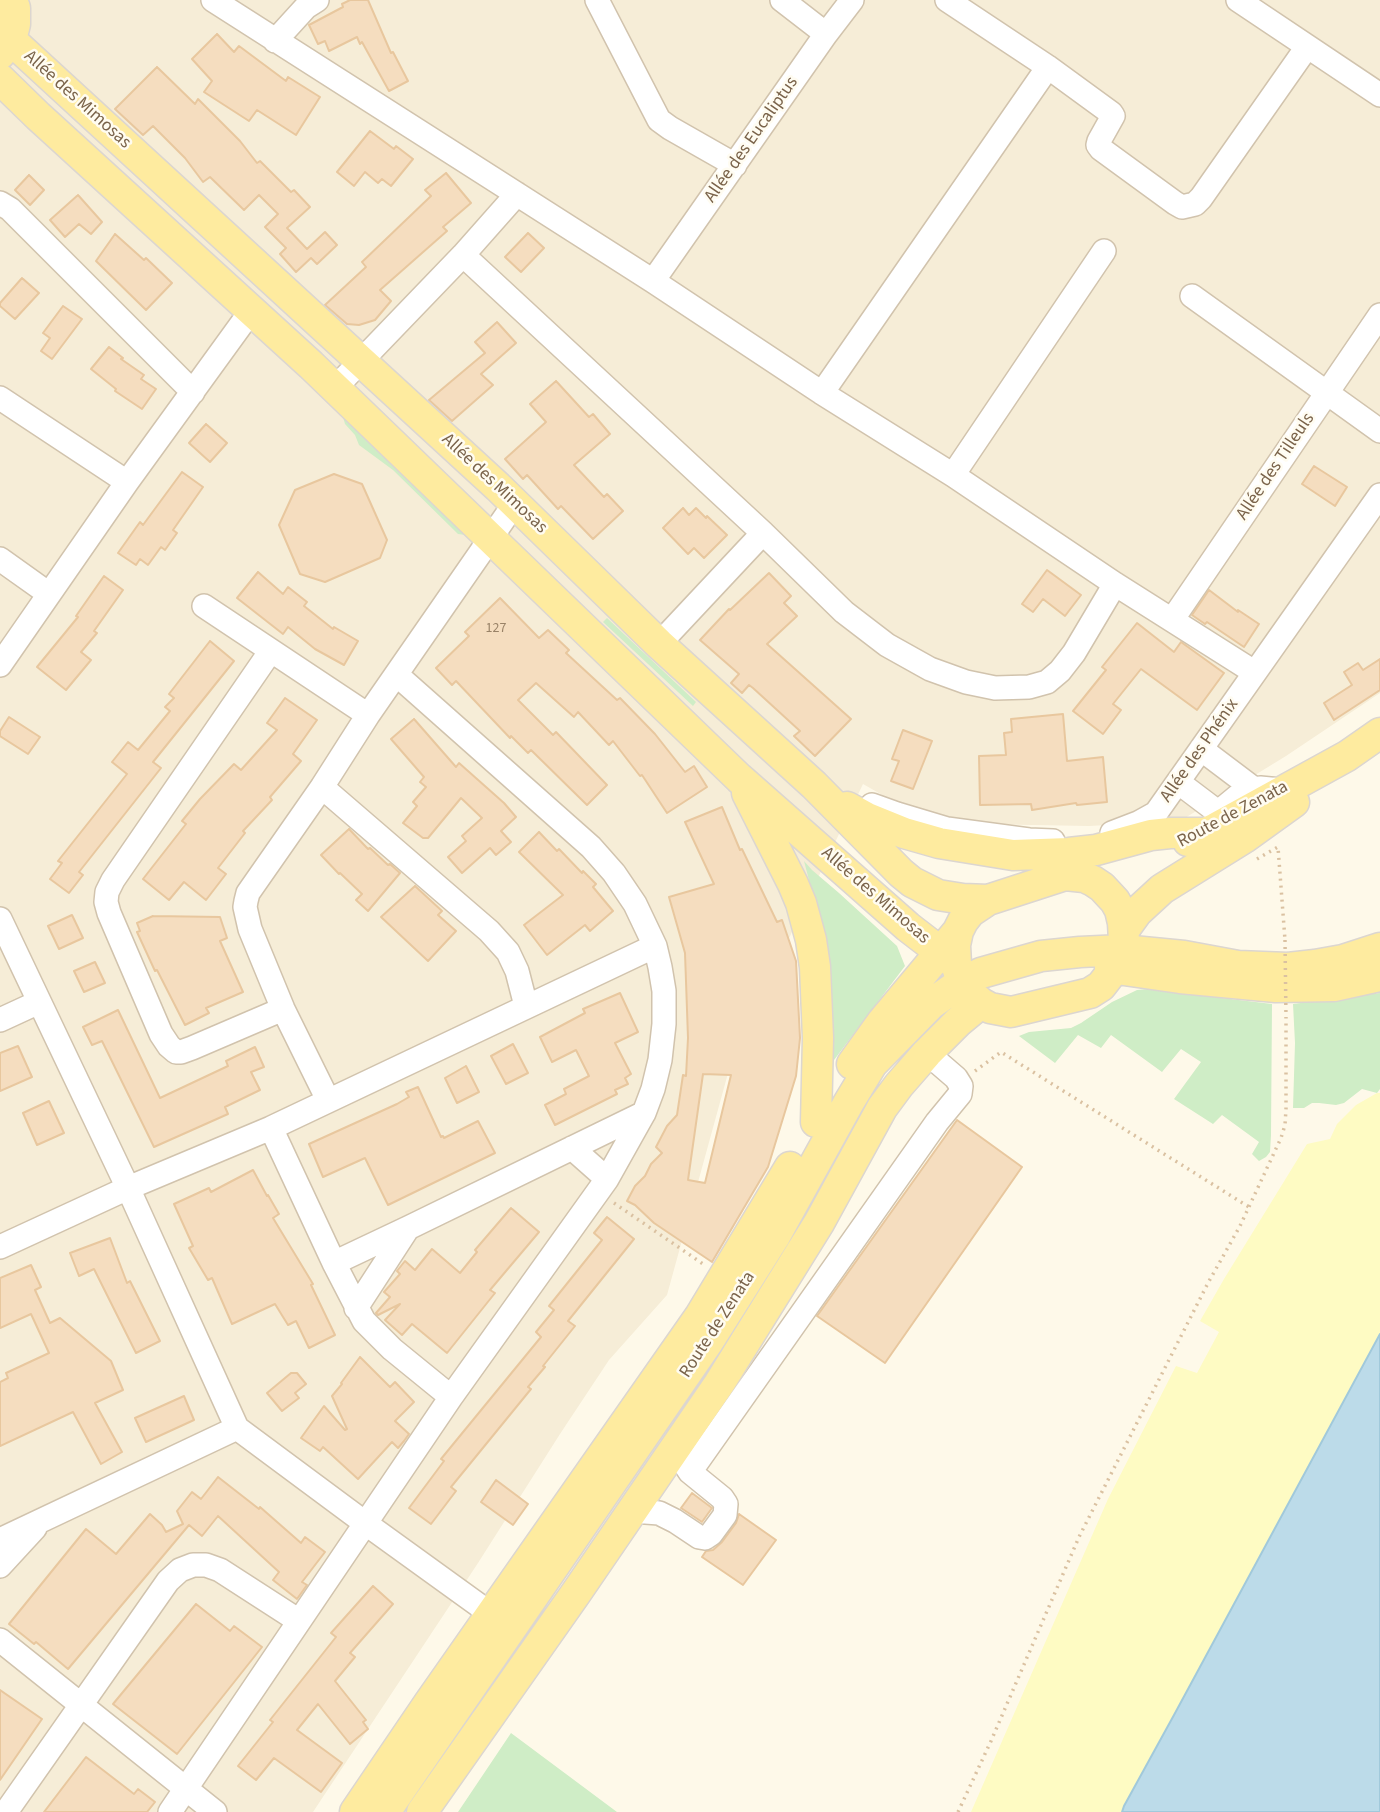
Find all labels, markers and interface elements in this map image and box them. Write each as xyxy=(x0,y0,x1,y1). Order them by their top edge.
street label: Allée des Mimosas xyxy=(19,46,135,154)
street label: Allée des Eucaliptus xyxy=(700,73,804,207)
street label: Allée des Tilleuls xyxy=(1232,409,1320,525)
street label: Allée des Mimosas xyxy=(437,429,551,539)
house number: 127 xyxy=(486,621,506,637)
street label: Allée des Phénix xyxy=(1156,695,1244,807)
street label: Route de Zenata xyxy=(1174,777,1292,853)
street label: Allée des Mimosas xyxy=(816,843,934,949)
street label: Route de Zenata xyxy=(676,1268,760,1382)

